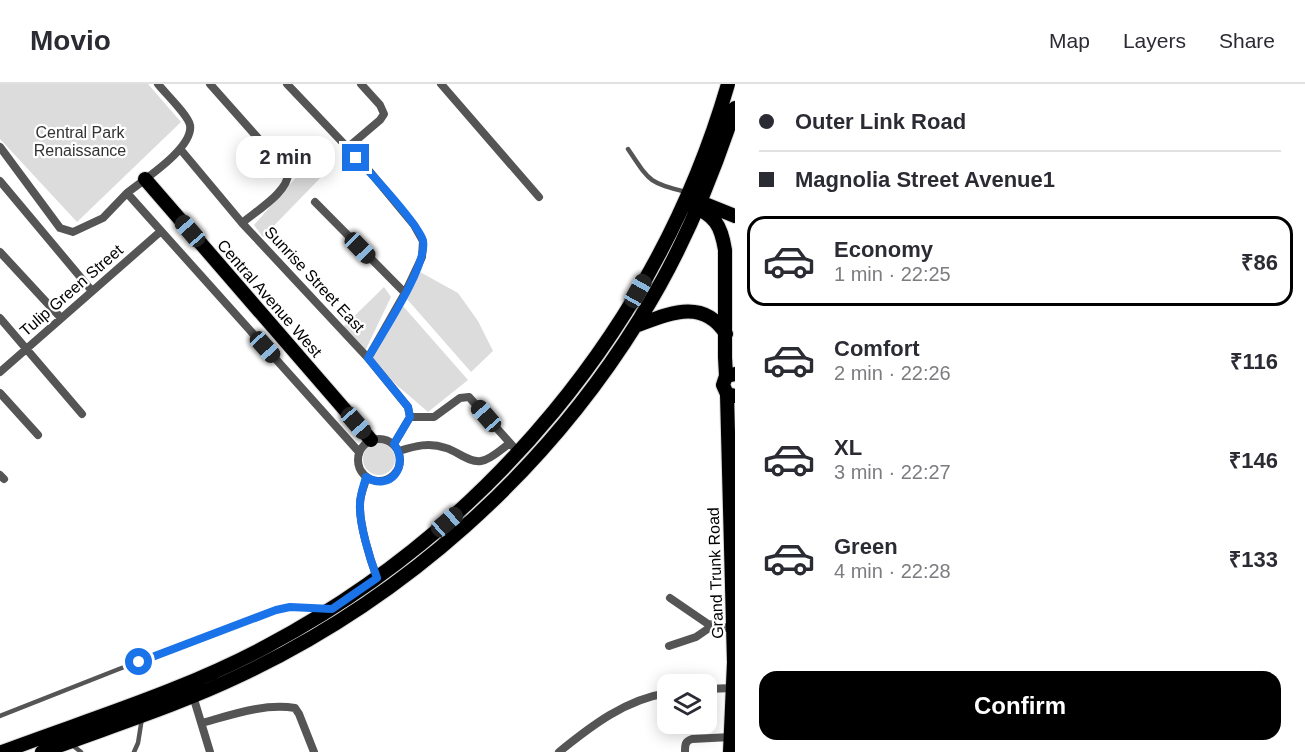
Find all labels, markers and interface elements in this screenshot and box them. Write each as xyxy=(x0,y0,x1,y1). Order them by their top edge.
text: Movio xyxy=(30,25,111,56)
text: Map xyxy=(1049,29,1090,52)
text: Layers xyxy=(1123,29,1186,52)
text: Share xyxy=(1219,29,1275,52)
text: Outer Link Road xyxy=(795,109,966,134)
park label: Central Park Renaissance xyxy=(34,124,126,159)
callout: 2 min xyxy=(236,137,335,179)
route end xyxy=(342,144,369,171)
text: 2 min xyxy=(259,146,312,168)
text: Magnolia Street Avenue1 xyxy=(795,167,1055,192)
car xyxy=(171,212,209,250)
street label: Sunrise Street East xyxy=(261,223,368,336)
car xyxy=(341,229,379,267)
icon: car xyxy=(762,234,816,288)
street label: Central Avenue West xyxy=(214,236,326,361)
text: Economy xyxy=(834,237,933,262)
street label: Tulip Green Street xyxy=(17,241,126,339)
text: ₹86 xyxy=(1241,250,1278,275)
text: 1 min · 22:25 xyxy=(834,263,951,285)
car xyxy=(621,271,655,311)
car xyxy=(246,328,284,366)
icon: car xyxy=(762,333,816,387)
text: Comfort xyxy=(834,336,920,361)
text: ₹116 xyxy=(1230,349,1278,374)
text: 2 min · 22:26 xyxy=(834,362,951,384)
car xyxy=(467,397,505,435)
car xyxy=(337,404,375,442)
icon: car xyxy=(762,432,816,486)
text: XL xyxy=(834,435,862,460)
text: ₹146 xyxy=(1229,448,1278,473)
text: 3 min · 22:27 xyxy=(834,461,951,483)
car xyxy=(428,503,466,541)
street label: Grand Trunk Road xyxy=(705,507,726,639)
icon: car xyxy=(762,531,816,585)
text: Green xyxy=(834,534,898,559)
text: ₹133 xyxy=(1229,547,1278,572)
text: 4 min · 22:28 xyxy=(834,560,951,582)
route start xyxy=(125,648,152,675)
button: Confirm xyxy=(759,671,1281,740)
map controls xyxy=(657,674,717,734)
button: layers xyxy=(657,674,717,734)

